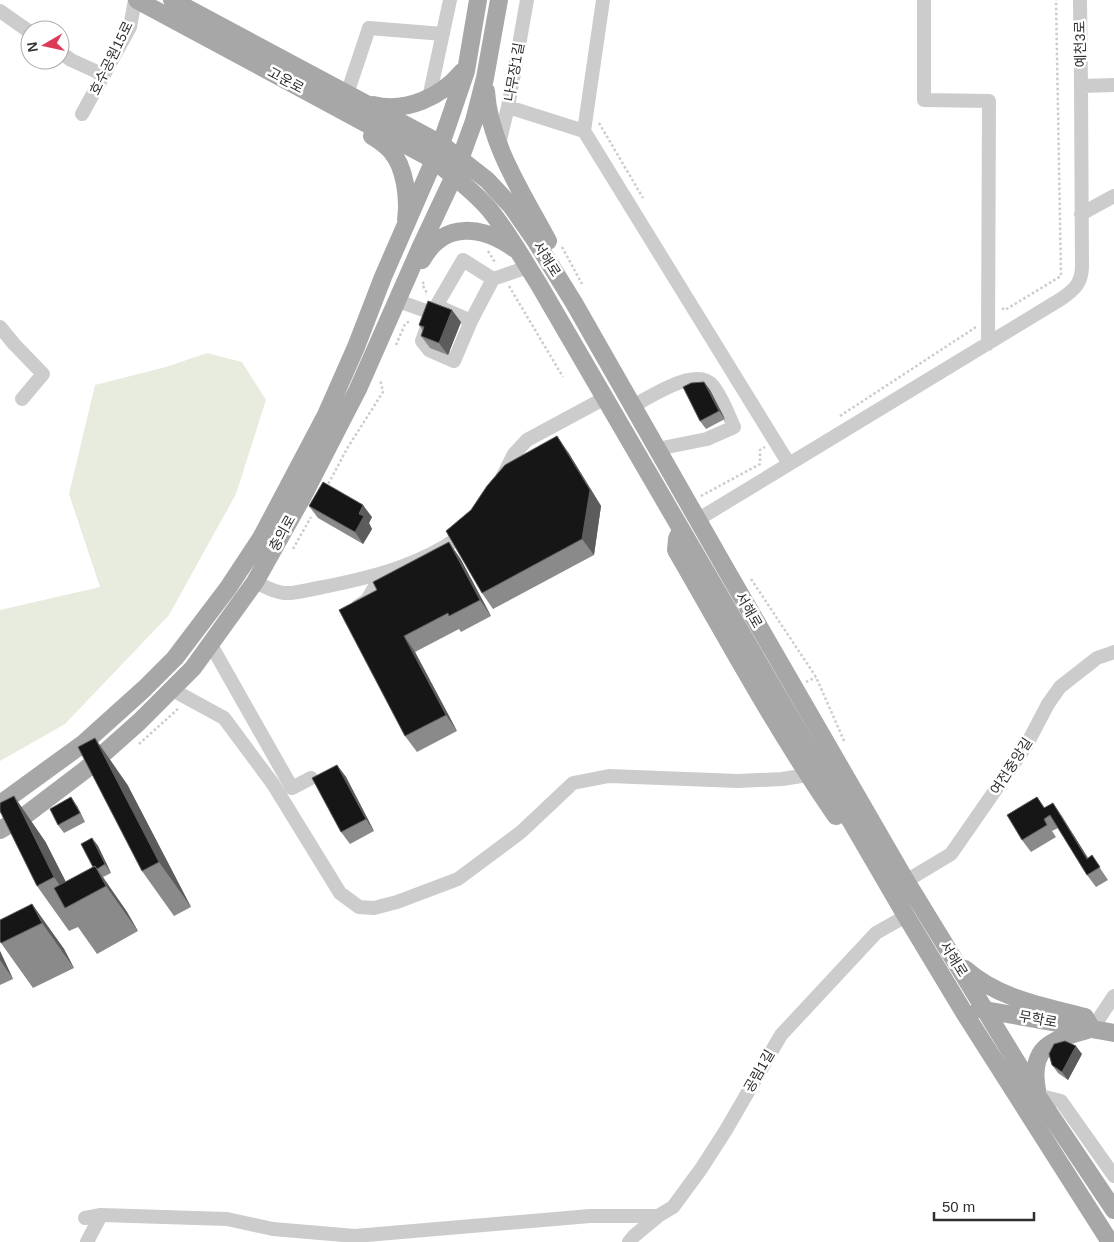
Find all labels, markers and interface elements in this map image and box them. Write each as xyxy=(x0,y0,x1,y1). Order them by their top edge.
street label: 호수공원15로 xyxy=(86,18,136,97)
north arrow xyxy=(20,20,70,70)
street label: 예천3로 xyxy=(1072,21,1088,67)
text: N xyxy=(23,41,41,53)
street label: 나무장1길 xyxy=(501,41,527,103)
street label: 고운로 xyxy=(265,64,307,96)
street label: 서해로 xyxy=(530,238,564,280)
street label: 충의로 xyxy=(266,512,298,554)
street label: 서해로 xyxy=(732,589,766,631)
street label: 여전중앙길 xyxy=(987,735,1035,797)
street label: 서해로 xyxy=(937,938,971,980)
street label: 무학로 xyxy=(1018,1008,1059,1030)
street label: 공림1길 xyxy=(740,1047,778,1095)
scale bar xyxy=(934,1190,1034,1222)
text: 50 m xyxy=(942,1198,975,1215)

